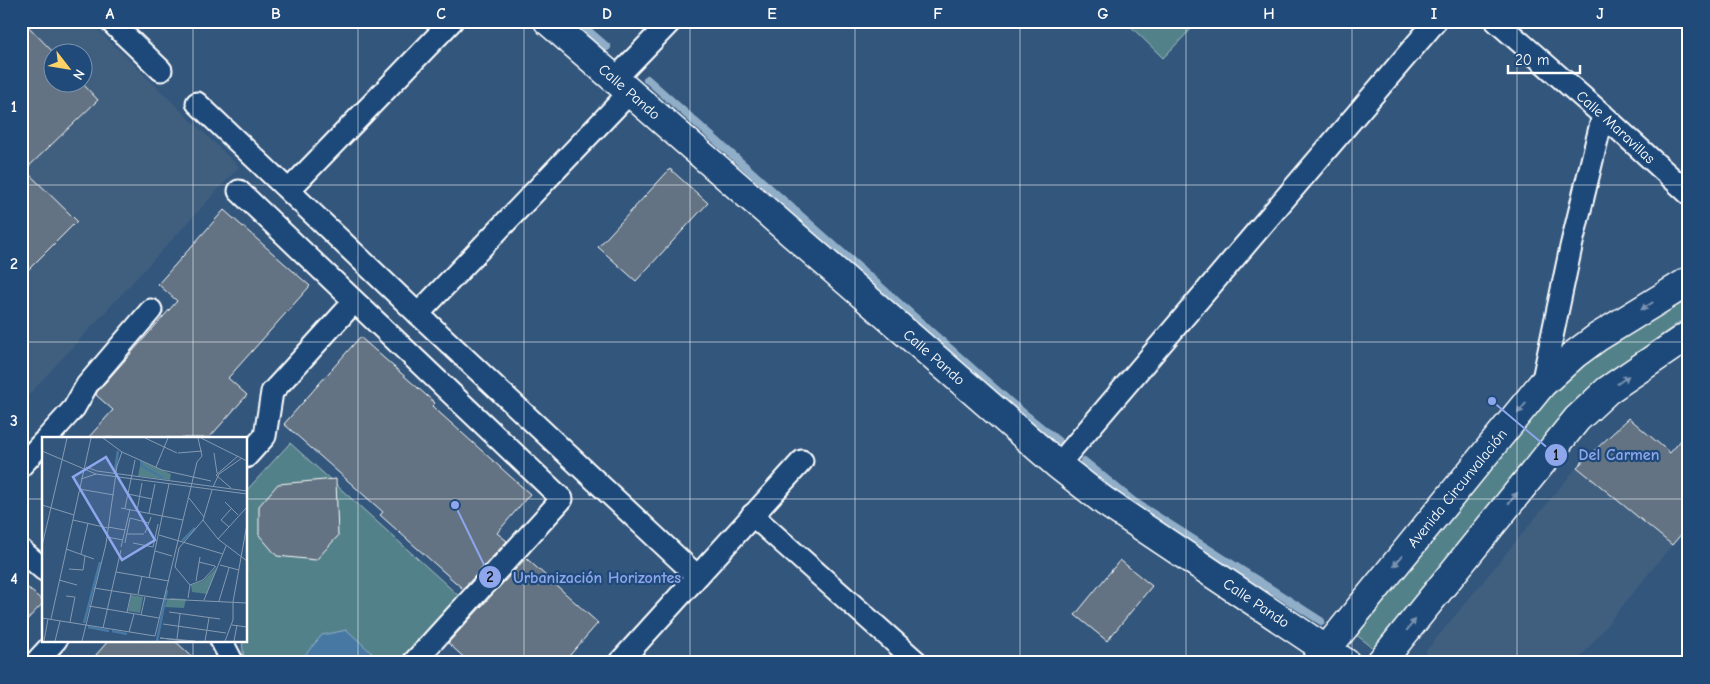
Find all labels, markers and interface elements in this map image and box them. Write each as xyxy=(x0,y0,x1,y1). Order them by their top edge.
text: A xyxy=(106,5,115,23)
text: B xyxy=(271,5,281,23)
text: C xyxy=(436,5,446,23)
text: D xyxy=(602,5,612,23)
text: E xyxy=(767,5,777,23)
text: F xyxy=(933,5,943,23)
text: G xyxy=(1097,5,1109,23)
text: H xyxy=(1263,5,1275,23)
text: I xyxy=(1431,5,1437,23)
text: J xyxy=(1596,5,1604,23)
north arrow xyxy=(42,42,92,92)
scale bar xyxy=(1508,42,1580,74)
text: 20 m xyxy=(1515,51,1549,69)
street label: Calle Pando xyxy=(595,60,664,124)
text: N xyxy=(69,66,88,83)
street label: Calle Maravillas xyxy=(1573,87,1659,167)
text: 1 xyxy=(11,98,17,116)
text: 2 xyxy=(10,255,18,273)
one-way arrow xyxy=(1641,302,1654,311)
street label: Calle Pando xyxy=(900,326,969,389)
one-way arrow xyxy=(1616,375,1630,385)
one-way arrow xyxy=(1517,402,1528,415)
text: 3 xyxy=(10,412,18,430)
street label: Avenida Circunvalación xyxy=(1404,425,1511,551)
inset map xyxy=(42,437,248,642)
callout: Del Carmen xyxy=(1543,439,1669,470)
text: 1 xyxy=(1553,446,1559,464)
text: Del Carmen xyxy=(1579,446,1659,464)
one-way arrow xyxy=(1507,492,1518,505)
one-way arrow xyxy=(1392,555,1403,568)
callout: Urbanización Horizontes xyxy=(478,562,691,593)
text: 2 xyxy=(486,568,494,586)
text: Urbanización Horizontes xyxy=(513,569,681,587)
text: 4 xyxy=(10,570,18,588)
street label: Calle Pando xyxy=(1220,574,1293,632)
one-way arrow xyxy=(1405,619,1416,632)

